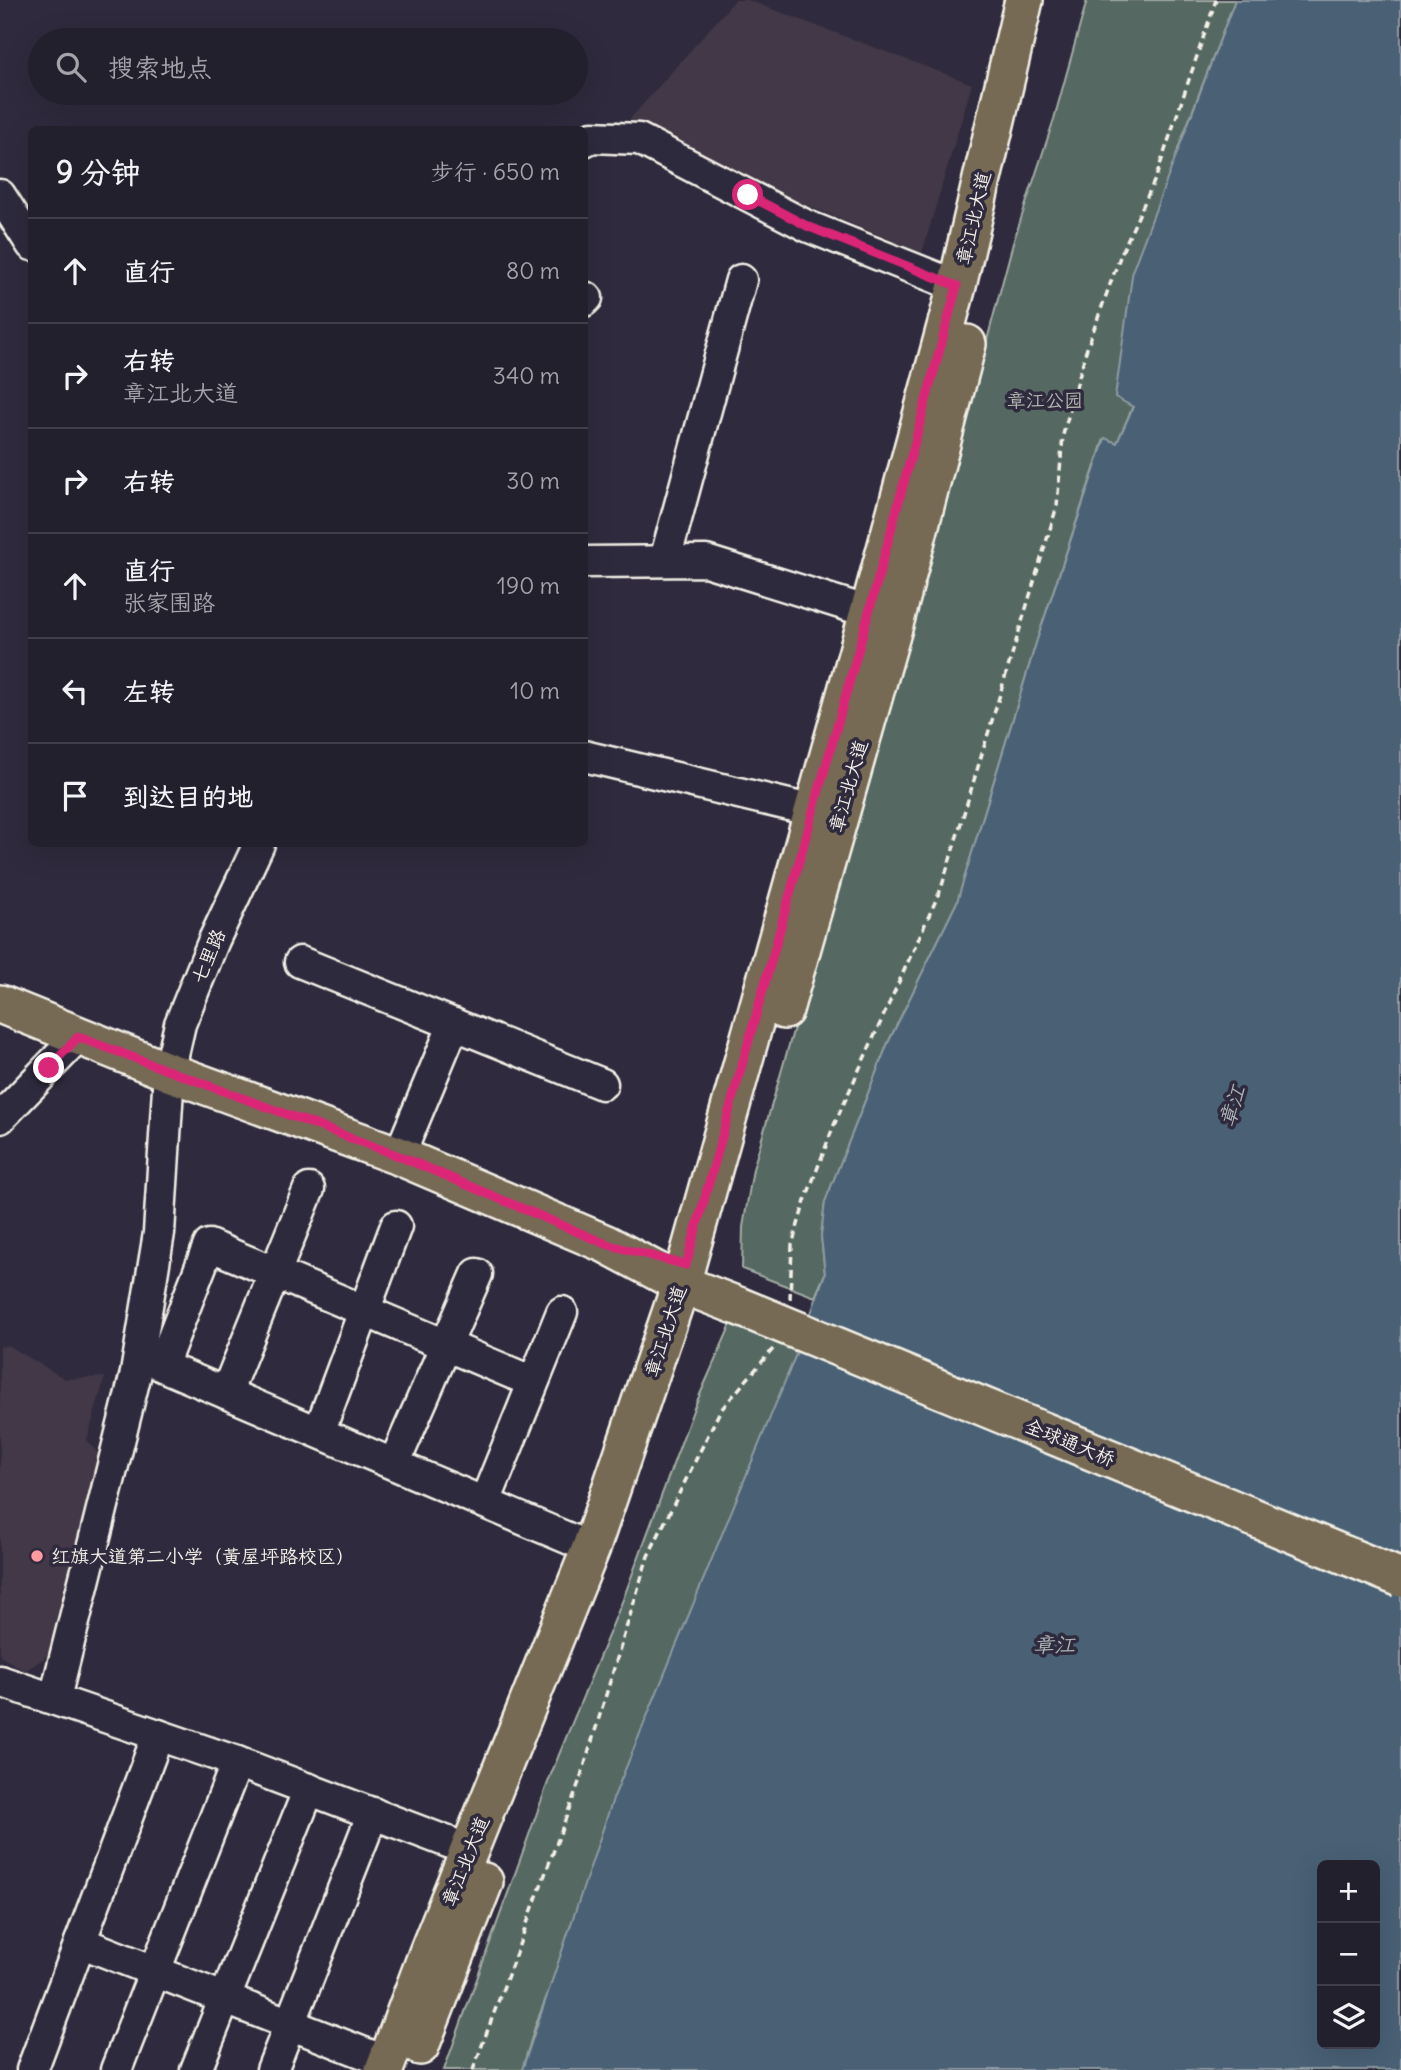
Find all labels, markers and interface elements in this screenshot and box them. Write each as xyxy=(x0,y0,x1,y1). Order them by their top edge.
search box xyxy=(28,28,588,105)
icon: search xyxy=(52,48,90,86)
text: 搜索地点 xyxy=(108,51,212,84)
text: 9 分钟 xyxy=(56,153,140,191)
text: 步行 · 650 m xyxy=(431,157,560,186)
street label: 章江北大道 xyxy=(951,169,995,267)
route start xyxy=(732,179,763,210)
icon: ahead xyxy=(56,252,94,290)
text: 直行 xyxy=(123,255,175,288)
text: 80 m xyxy=(506,256,560,285)
text: 右转 xyxy=(123,344,175,377)
icon: right xyxy=(56,357,94,395)
text: 340 m xyxy=(493,361,560,390)
text: 章江北大道 xyxy=(123,378,238,407)
park label: 章江公园 xyxy=(1007,388,1083,412)
icon: right xyxy=(56,462,94,500)
text: 右转 xyxy=(123,465,175,498)
text: 30 m xyxy=(506,466,560,495)
text: 直行 xyxy=(123,554,175,587)
icon: ahead xyxy=(56,567,94,605)
text: 190 m xyxy=(497,571,560,600)
text: 张家围路 xyxy=(123,588,215,617)
icon: left xyxy=(56,672,94,710)
text: 左转 xyxy=(123,675,175,708)
text: 10 m xyxy=(510,676,560,705)
street label: 章江北大道 xyxy=(823,737,873,835)
icon: arrive xyxy=(56,777,94,815)
text: 到达目的地 xyxy=(123,780,253,813)
street label: 七里路 xyxy=(186,925,230,987)
route end xyxy=(33,1052,64,1083)
water label: 章江 xyxy=(1213,1081,1252,1130)
street label: 章江北大道 xyxy=(639,1282,691,1380)
street label: 全球通大桥 xyxy=(1021,1413,1119,1471)
place label: 红旗大道第二小学（黄屋坪路校区） xyxy=(51,1544,355,1568)
marker: 红旗大道第二小学（黄屋坪路校区） xyxy=(29,1548,45,1564)
water label: 章江 xyxy=(1033,1631,1076,1658)
street label: 章江北大道 xyxy=(436,1812,494,1910)
map controls xyxy=(1317,1860,1380,2049)
button: + xyxy=(1317,1860,1380,1923)
button: − xyxy=(1317,1923,1380,1986)
button: layers xyxy=(1317,1986,1380,2049)

